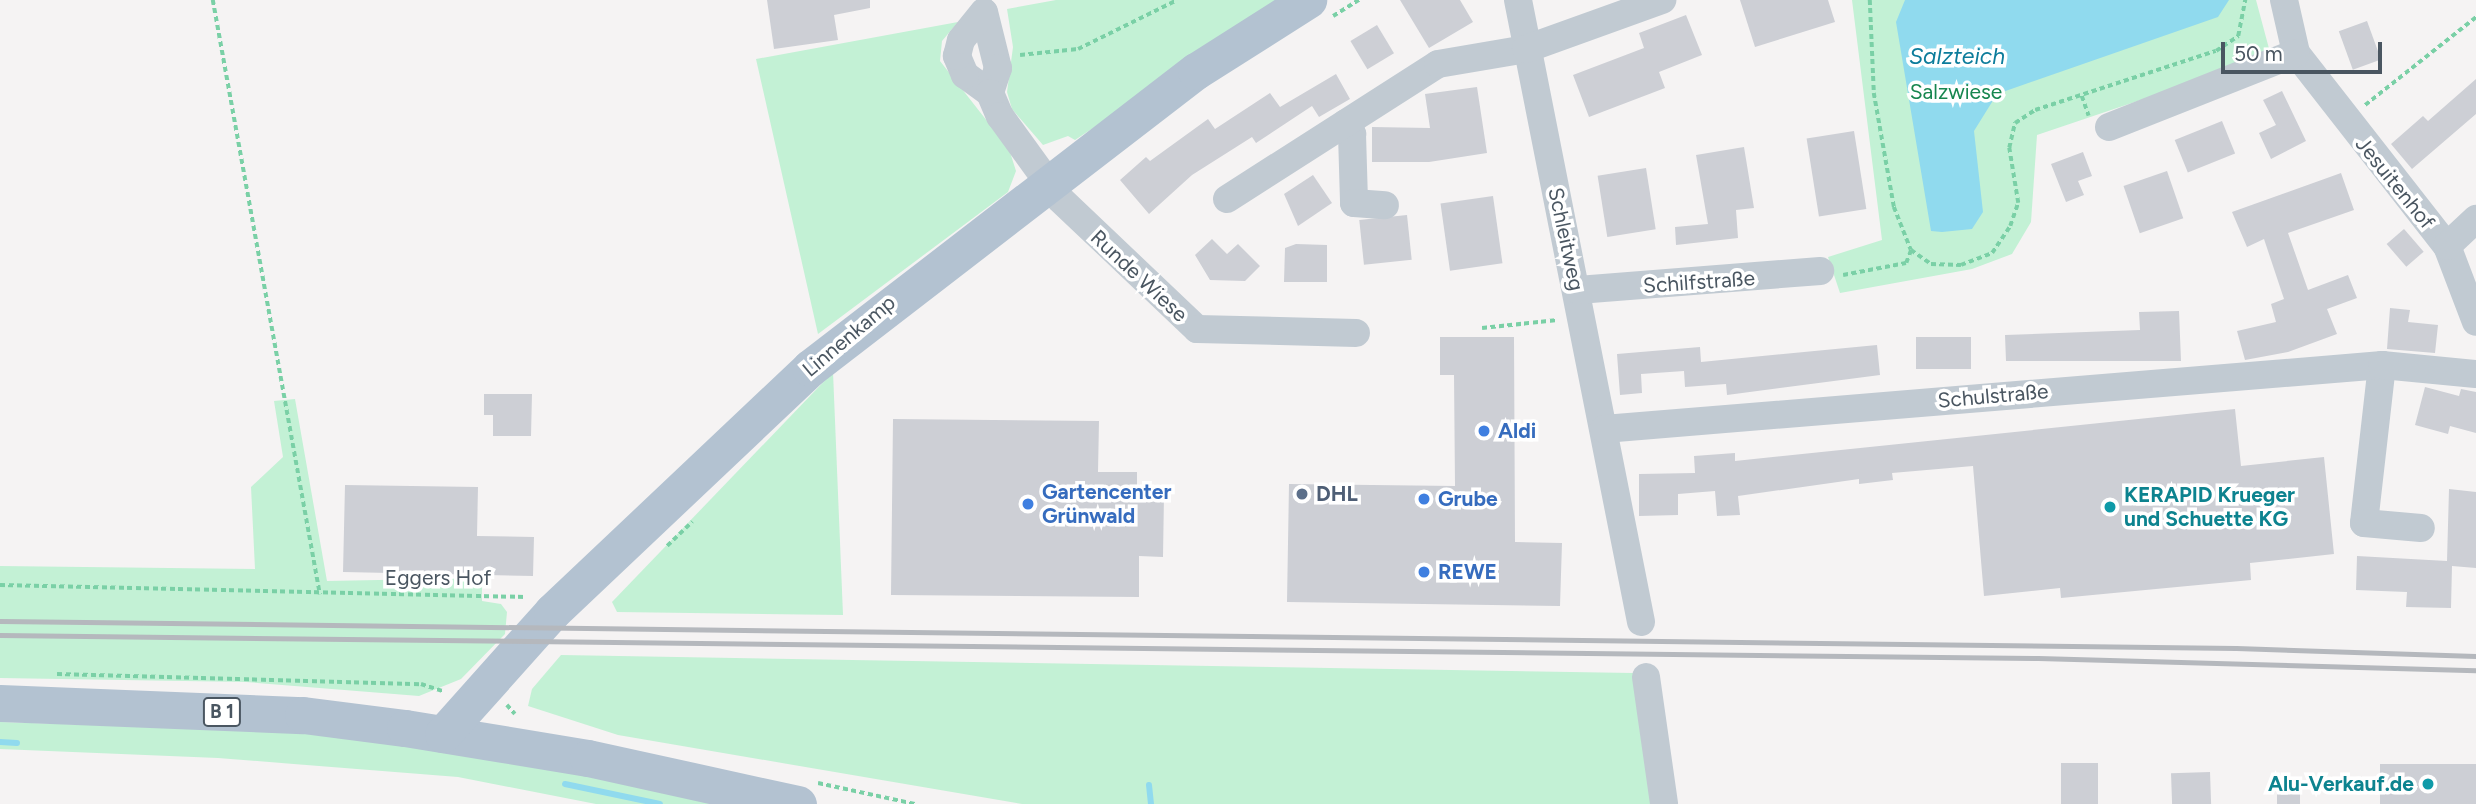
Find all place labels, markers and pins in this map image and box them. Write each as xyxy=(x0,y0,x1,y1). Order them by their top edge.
place label: Aldi xyxy=(1498,418,1536,444)
marker: Aldi xyxy=(1476,423,1492,439)
place label: Gartencenter Grünwald xyxy=(1042,479,1171,529)
place label: DHL xyxy=(1316,481,1358,507)
place label: KERAPID Krueger und Schuette KG xyxy=(2124,482,2295,532)
marker: DHL xyxy=(1294,486,1310,502)
place label: Grube xyxy=(1438,486,1498,512)
marker: Grube xyxy=(1416,491,1432,507)
marker: Gartencenter Grünwald xyxy=(1020,496,1036,512)
marker: KERAPID Krueger und Schuette KG xyxy=(2102,499,2118,515)
place label: REWE xyxy=(1438,559,1497,585)
marker: REWE xyxy=(1416,564,1432,580)
place label: Alu-Verkauf.de xyxy=(2268,771,2414,797)
marker: Alu-Verkauf.de xyxy=(2420,776,2436,792)

